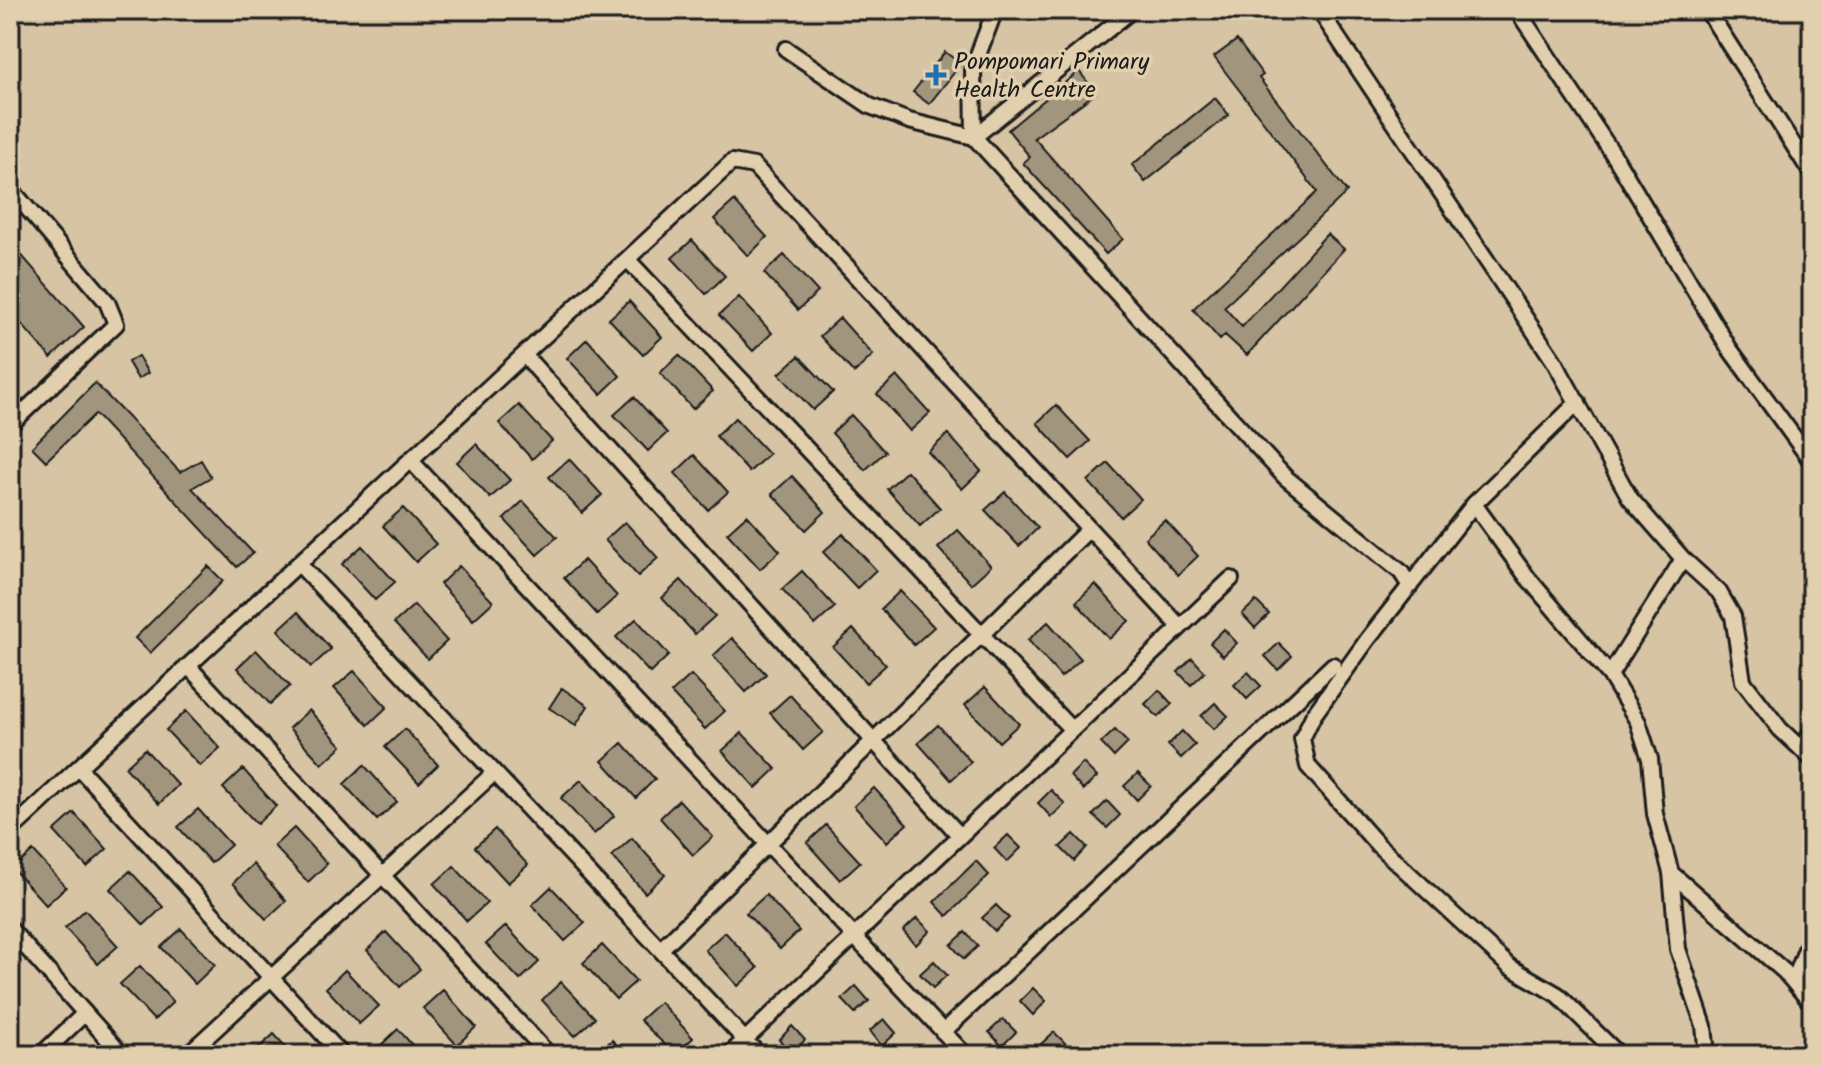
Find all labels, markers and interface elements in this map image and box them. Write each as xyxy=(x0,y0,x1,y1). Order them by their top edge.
place label: Pompomari Primary Health Centre xyxy=(954,43,1150,110)
marker: Pompomari Primary Health Centre xyxy=(925,64,947,86)

